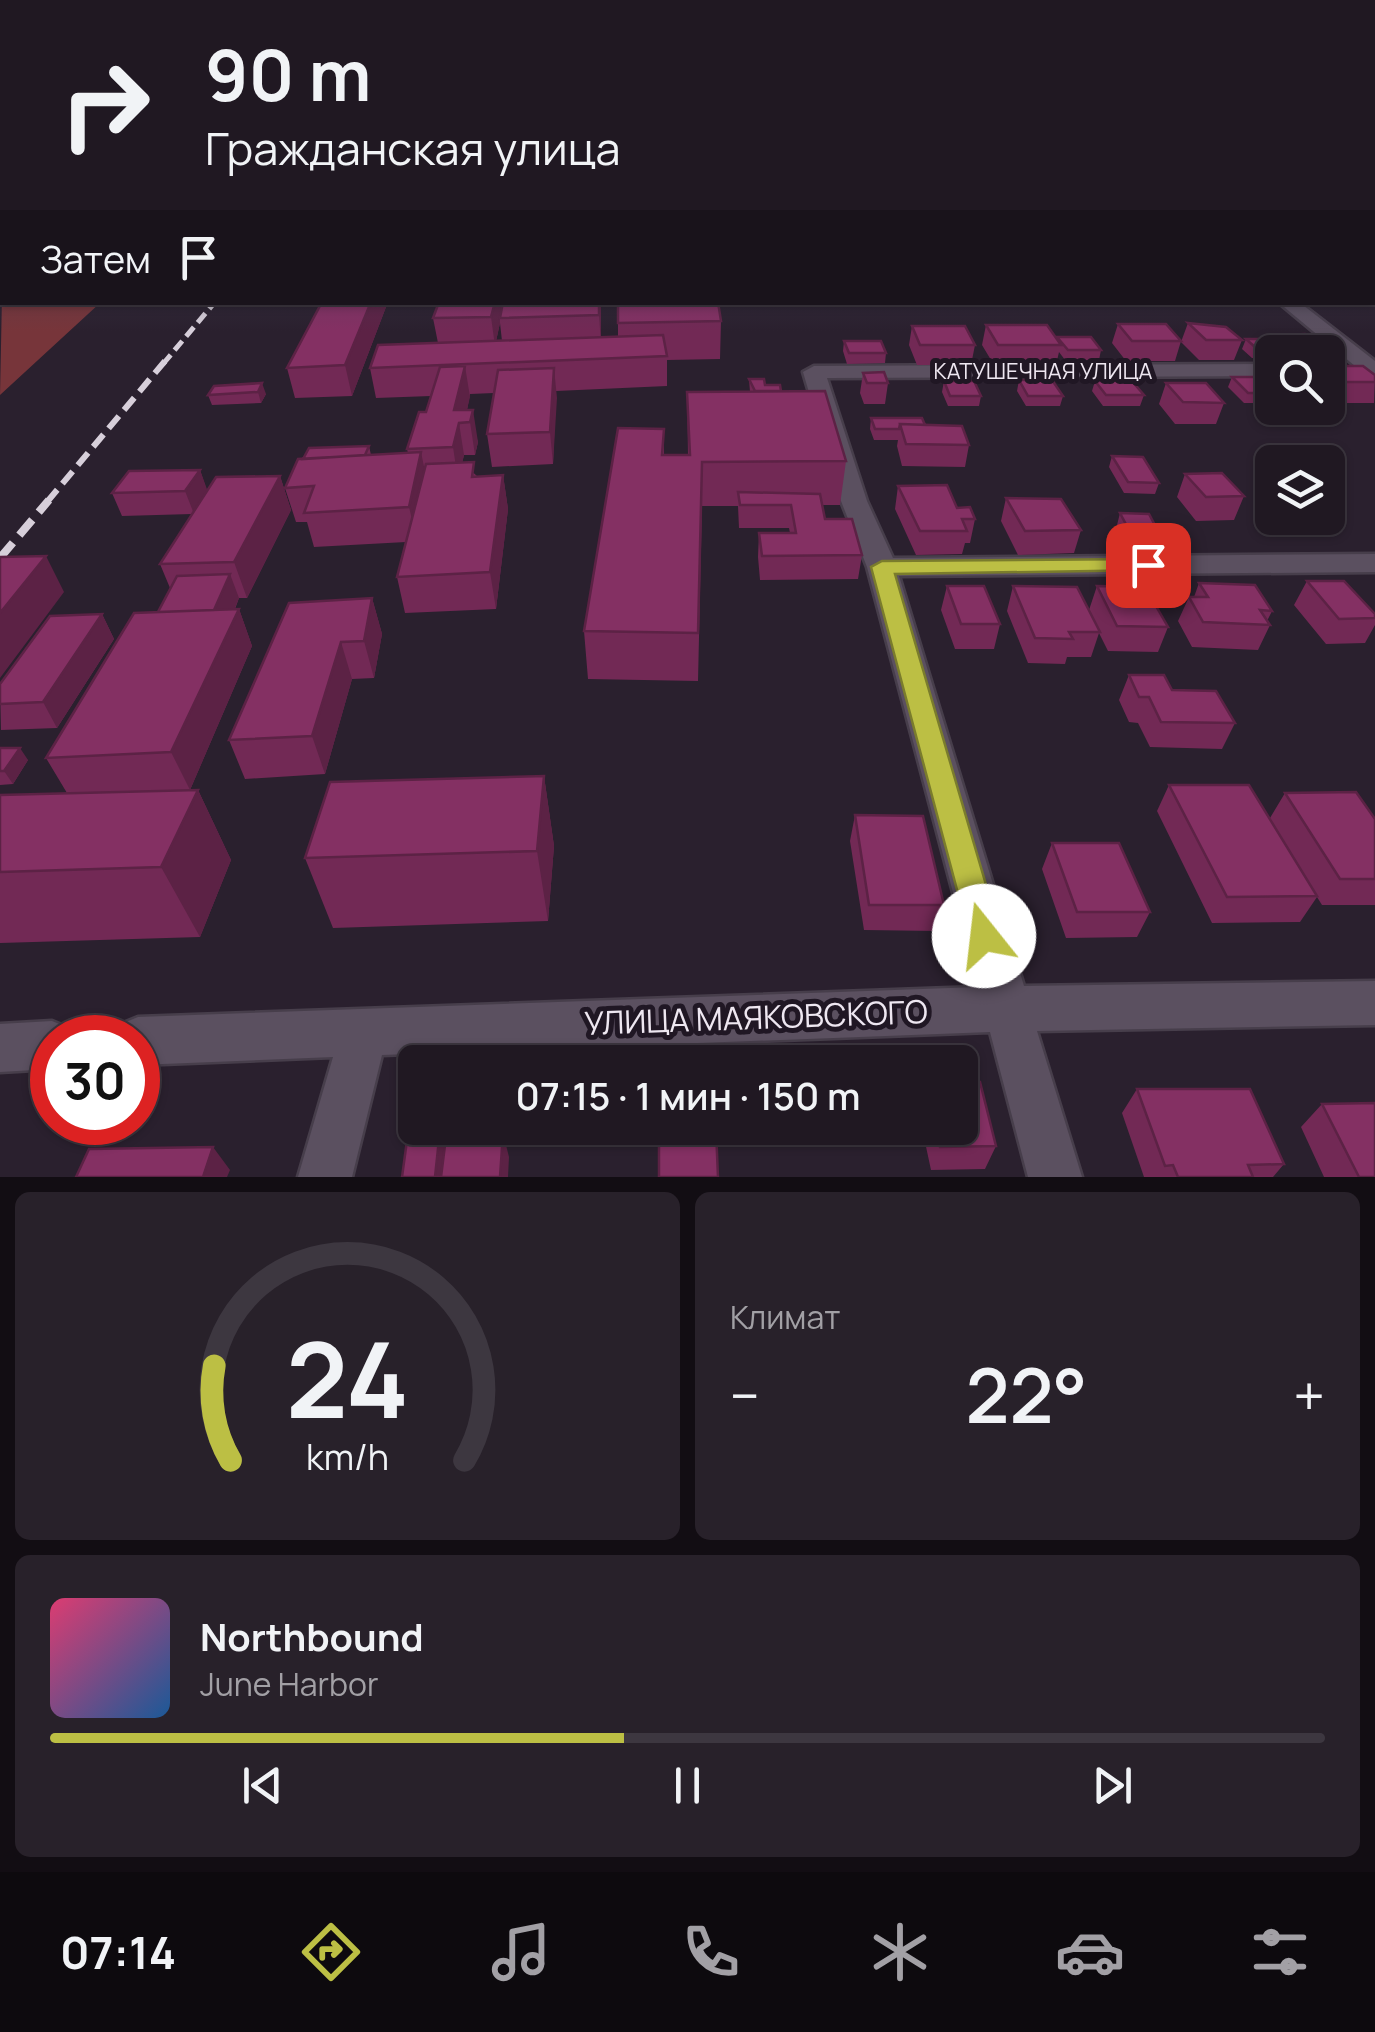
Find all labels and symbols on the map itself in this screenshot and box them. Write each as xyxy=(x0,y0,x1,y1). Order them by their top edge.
street label: КАТУШЕЧНАЯ УЛИЦА xyxy=(934,356,1152,386)
pin xyxy=(1106,523,1191,608)
position arrow xyxy=(932,884,1036,988)
street label: УЛИЦА МАЯКОВСКОГО xyxy=(583,989,928,1045)
speed limit sign: 30 xyxy=(30,1015,160,1145)

